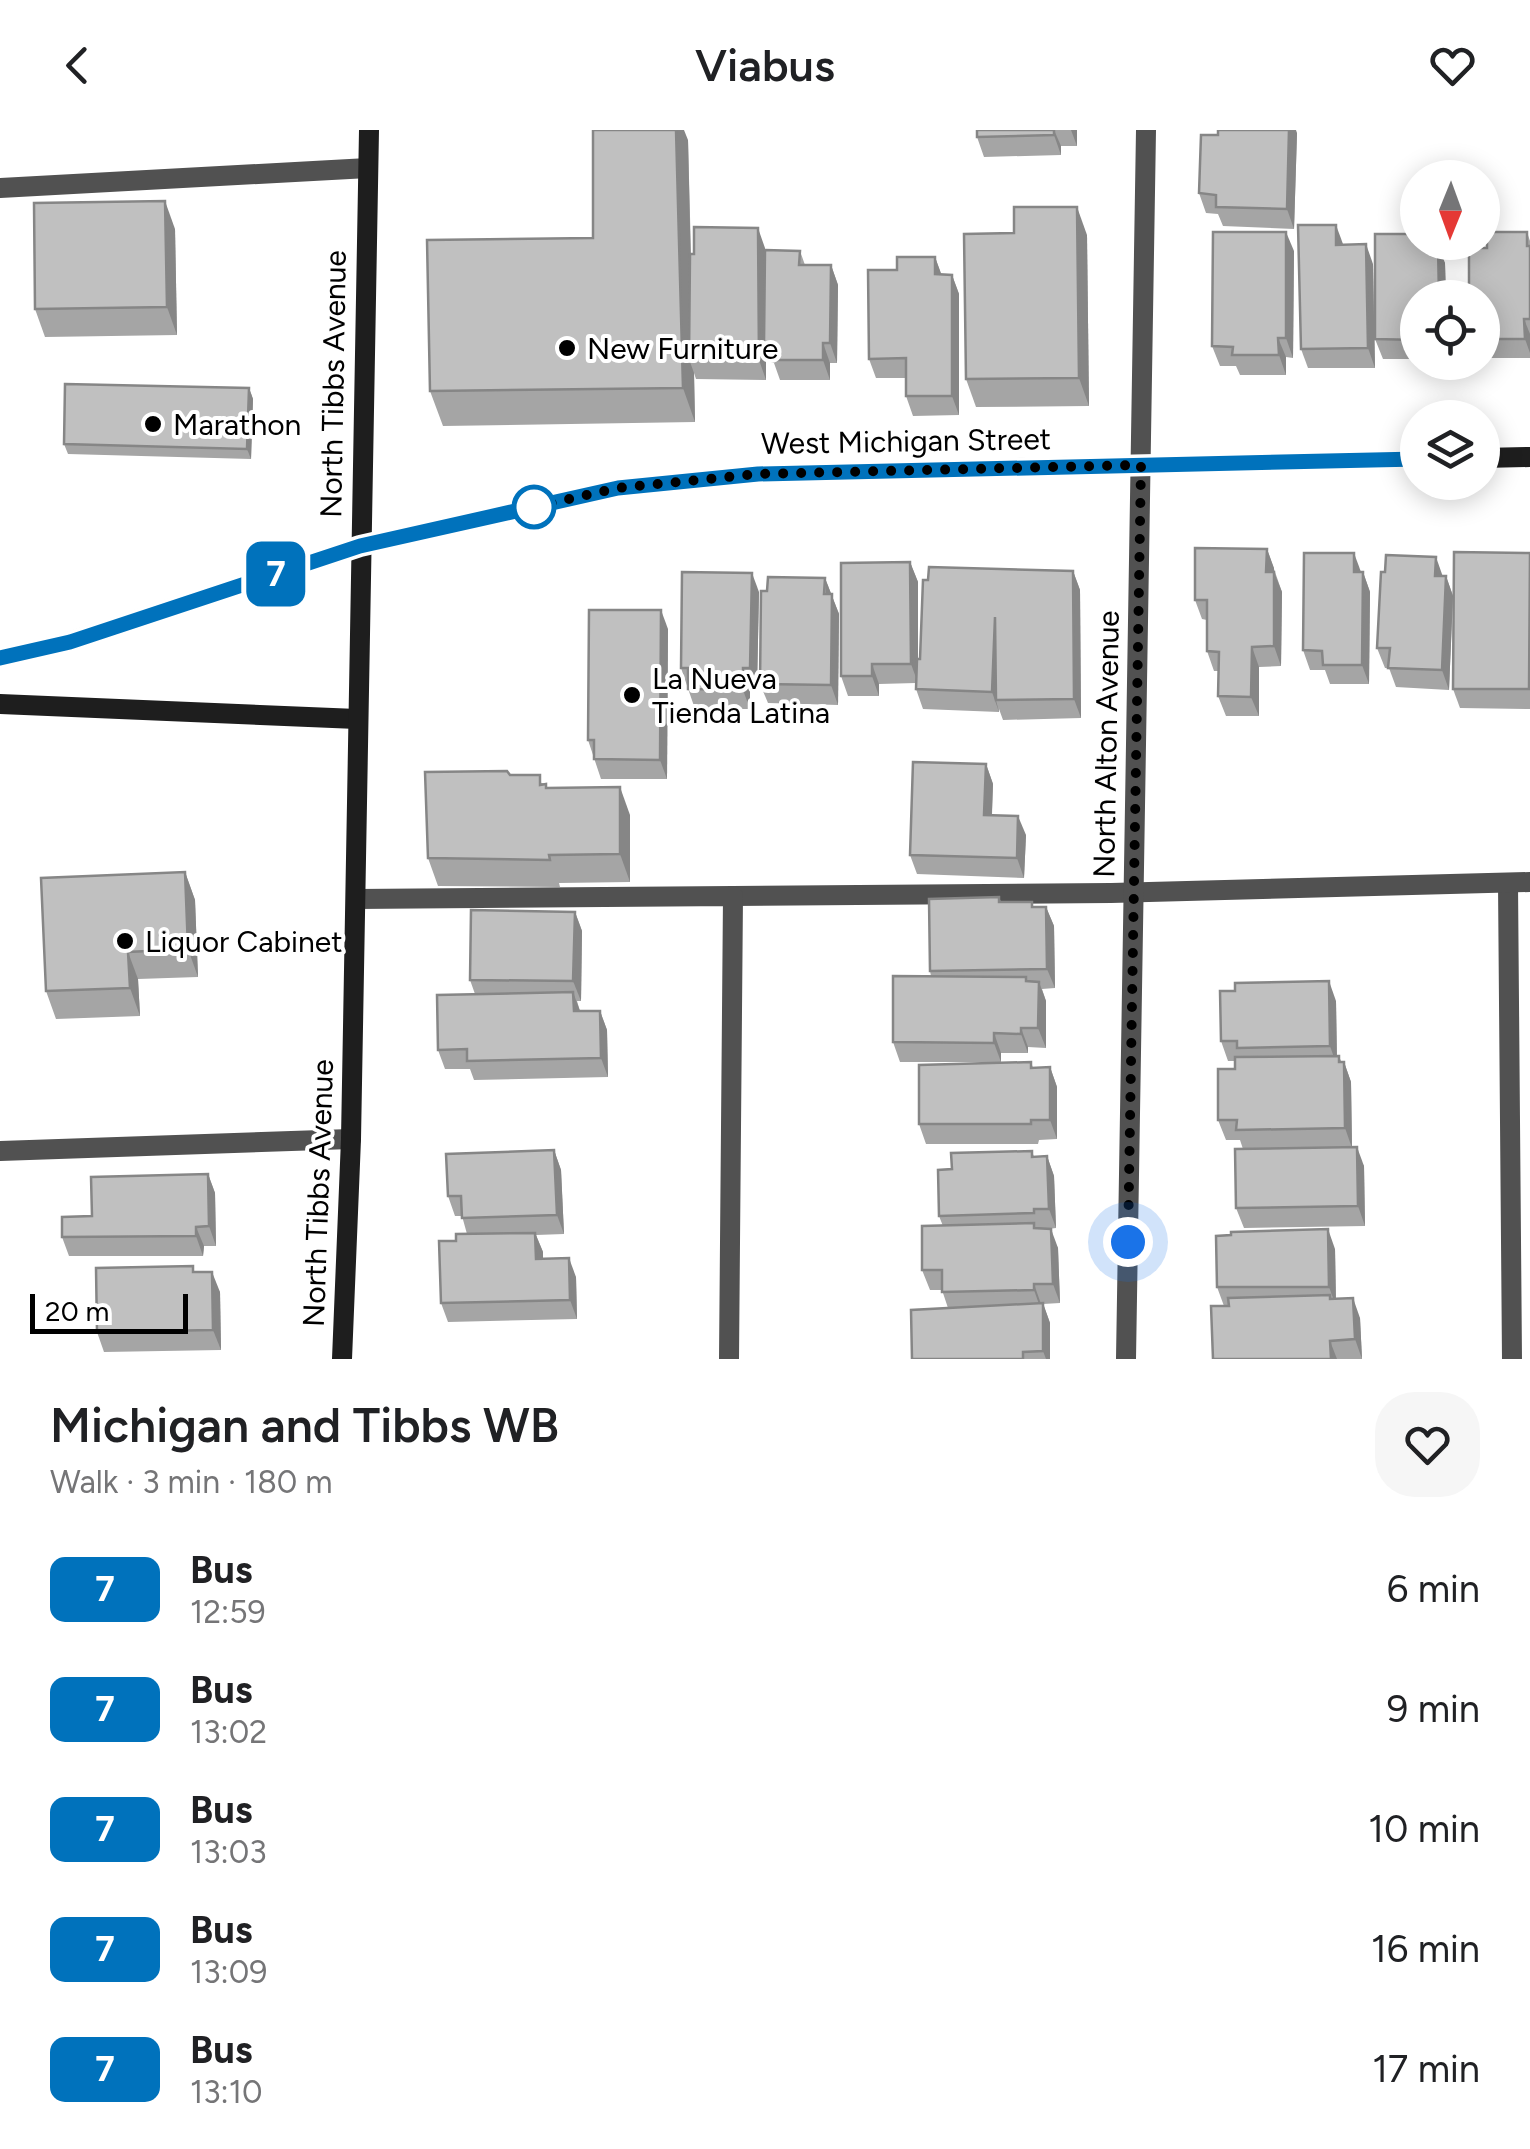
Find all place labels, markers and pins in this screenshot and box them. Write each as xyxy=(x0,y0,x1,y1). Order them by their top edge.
place label: New Furniture xyxy=(587,330,778,367)
marker: New Furniture xyxy=(556,337,578,359)
place label: Marathon xyxy=(173,406,301,443)
marker: Marathon xyxy=(142,413,164,435)
unlabelled marker xyxy=(513,486,555,528)
place label: La Nueva Tienda Latina xyxy=(652,660,830,731)
marker: La Nueva Tienda Latina xyxy=(621,684,643,706)
place label: Liquor Cabinet xyxy=(145,923,343,960)
marker: Liquor Cabinet xyxy=(114,930,136,952)

